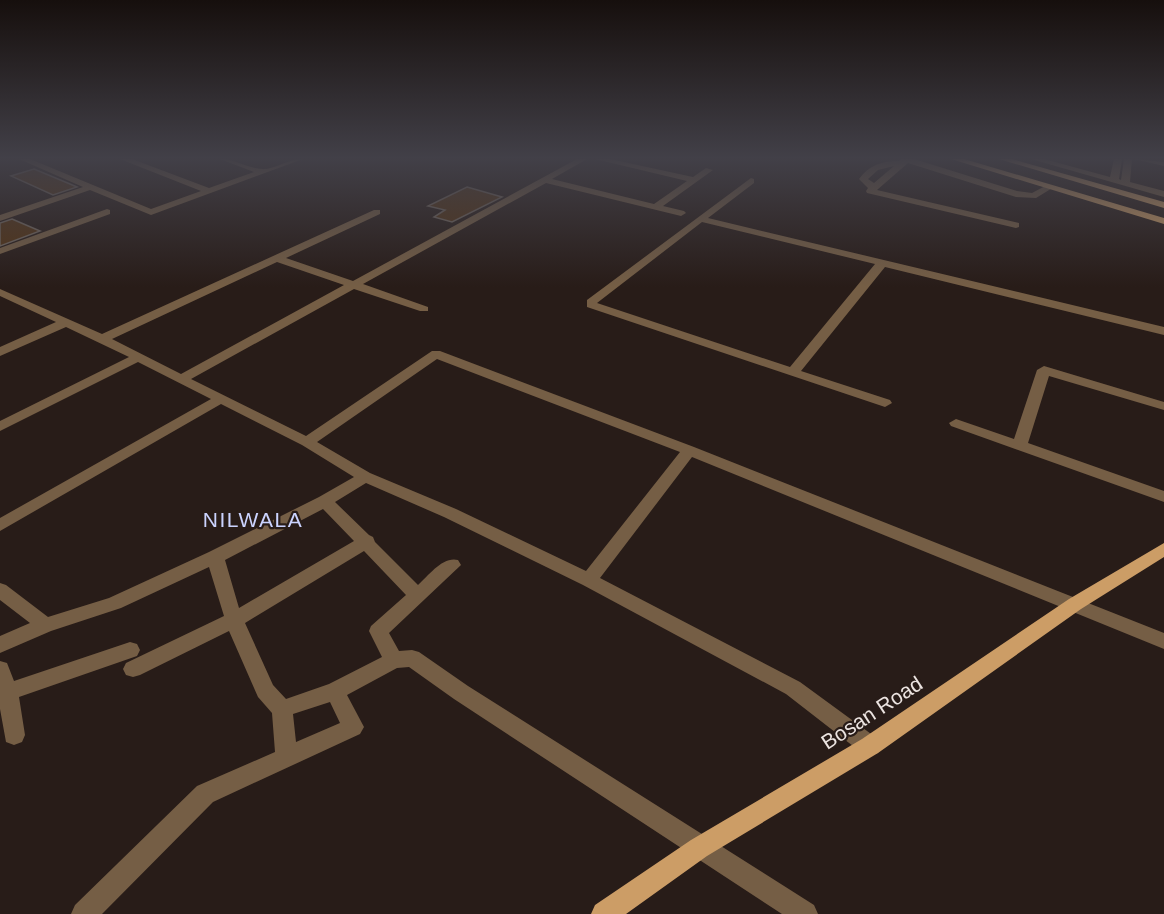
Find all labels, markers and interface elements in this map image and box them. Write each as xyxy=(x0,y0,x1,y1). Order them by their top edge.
district label: NILWALA xyxy=(203,508,303,531)
street label: Bosan Road xyxy=(817,671,926,754)

